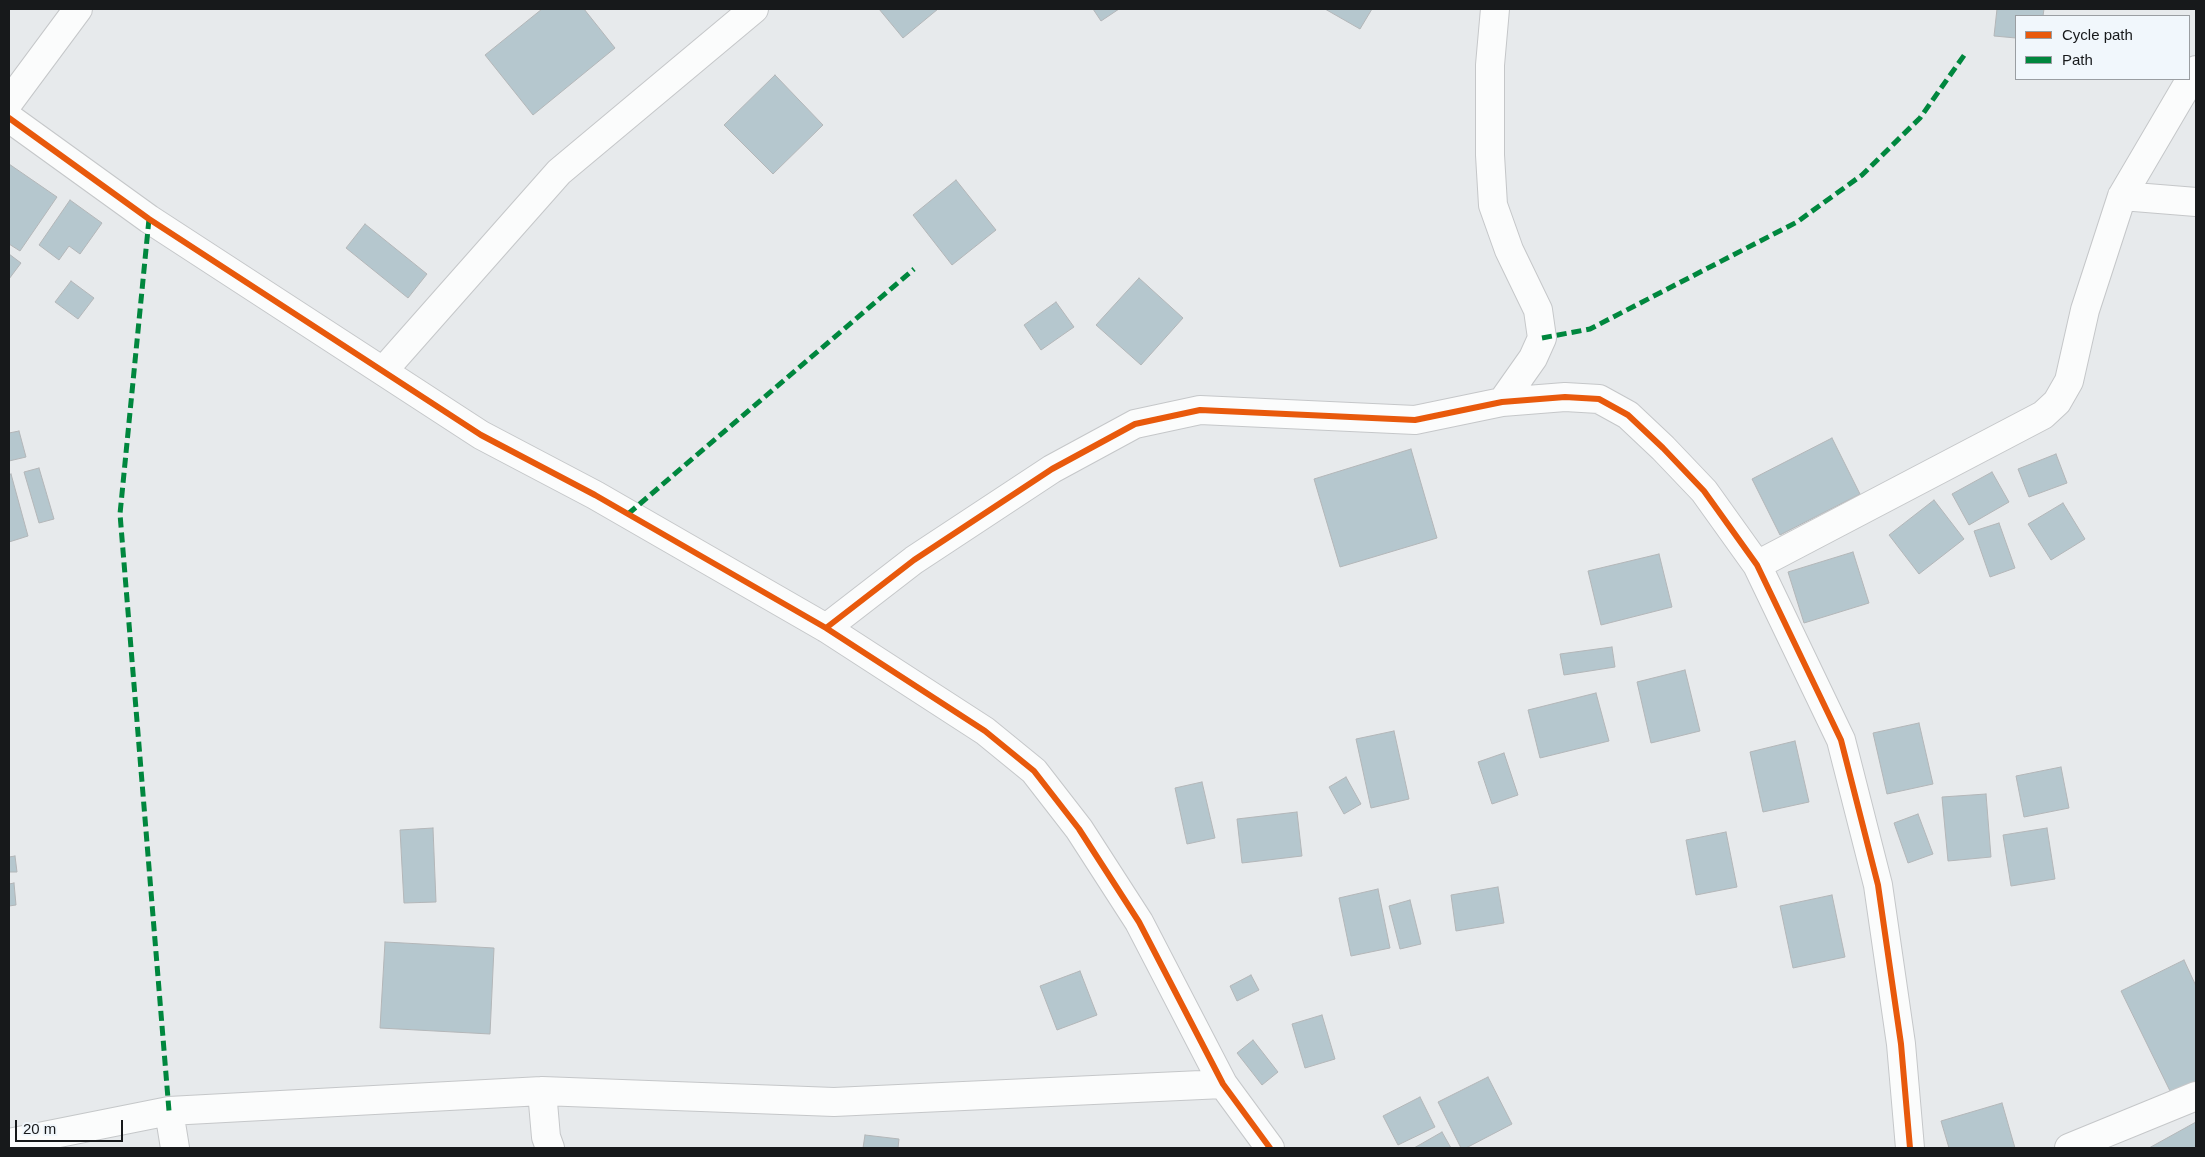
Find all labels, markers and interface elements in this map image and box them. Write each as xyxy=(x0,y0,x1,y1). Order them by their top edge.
legend xyxy=(2015,15,2190,80)
text: Cycle path xyxy=(2062,26,2133,43)
text: Path xyxy=(2062,51,2093,68)
scale bar xyxy=(18,1110,125,1142)
text: 20 m xyxy=(23,1120,56,1137)

